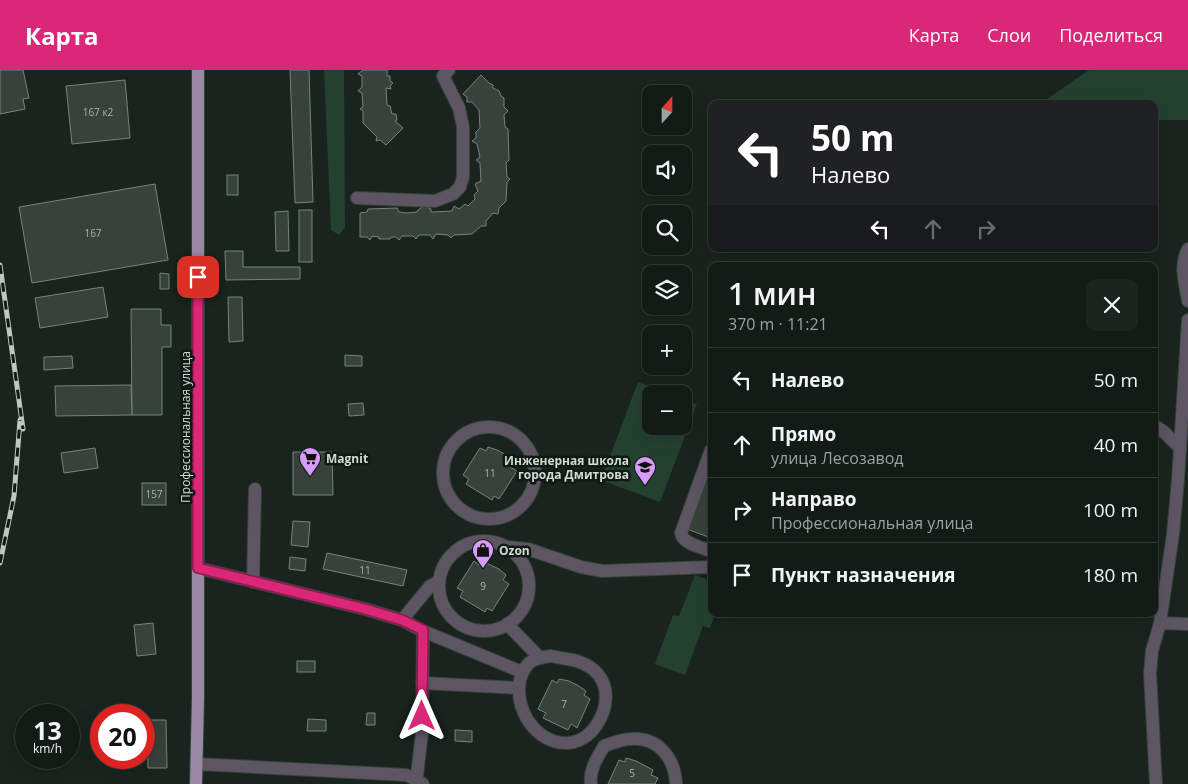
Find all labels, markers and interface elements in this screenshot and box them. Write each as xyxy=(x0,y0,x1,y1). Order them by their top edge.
text: Карта xyxy=(25,19,99,52)
text: Карта xyxy=(909,23,959,47)
text: Слои xyxy=(987,23,1031,47)
text: Поделиться xyxy=(1059,23,1163,47)
north arrow xyxy=(642,85,692,135)
map controls xyxy=(642,85,692,435)
house number: 167 к2 xyxy=(83,105,114,119)
text: 50 m xyxy=(811,114,894,161)
icon: left xyxy=(728,120,793,185)
button: sound xyxy=(642,145,692,195)
text: Налево xyxy=(811,159,890,189)
button: search xyxy=(642,205,692,255)
icon: left xyxy=(866,215,894,243)
icon: ahead xyxy=(919,215,947,243)
icon: right xyxy=(972,215,1000,243)
house number: 167 xyxy=(84,226,102,240)
pin xyxy=(177,256,219,298)
icon: arrive xyxy=(184,263,212,291)
button: layers xyxy=(642,265,692,315)
text: 1 мин xyxy=(728,273,816,314)
button: close xyxy=(1086,279,1138,331)
text: 370 m · 11:21 xyxy=(728,313,828,335)
button: + xyxy=(642,325,692,375)
street label: Профессиональная улица xyxy=(177,351,194,503)
icon: left xyxy=(728,366,756,394)
text: Налево xyxy=(771,367,844,393)
text: 50 m xyxy=(1094,367,1138,393)
button: − xyxy=(642,385,692,435)
text: Прямо xyxy=(771,421,836,447)
icon: ahead xyxy=(728,431,756,459)
text: 40 m xyxy=(1094,432,1138,458)
supermarket icon: Magnit xyxy=(298,446,322,477)
text: улица Лесозавод xyxy=(771,447,904,469)
place label: Magnit xyxy=(326,450,368,467)
place label: Инженерная школа города Дмитрова xyxy=(504,452,629,483)
school or university icon: Инженерная школа города Дмитрова xyxy=(633,455,657,486)
house number: 11 xyxy=(484,466,496,480)
text: Направо xyxy=(771,486,857,512)
house number: 157 xyxy=(145,487,163,501)
icon: right xyxy=(728,496,756,524)
text: 100 m xyxy=(1083,497,1138,523)
text: Профессиональная улица xyxy=(771,512,974,534)
shop icon: Ozon xyxy=(471,538,495,569)
place label: Ozon xyxy=(499,542,530,559)
icon: arrive xyxy=(728,561,756,589)
text: Пункт назначения xyxy=(771,562,956,588)
text: 180 m xyxy=(1083,562,1138,588)
house number: 11 xyxy=(359,563,371,577)
house number: 9 xyxy=(480,579,486,593)
position arrow xyxy=(395,689,447,741)
house number: 7 xyxy=(561,697,567,711)
speed limit sign: 20 xyxy=(90,704,155,769)
text: 13 xyxy=(33,713,62,747)
text: km/h xyxy=(33,740,62,757)
house number: 5 xyxy=(629,766,635,780)

